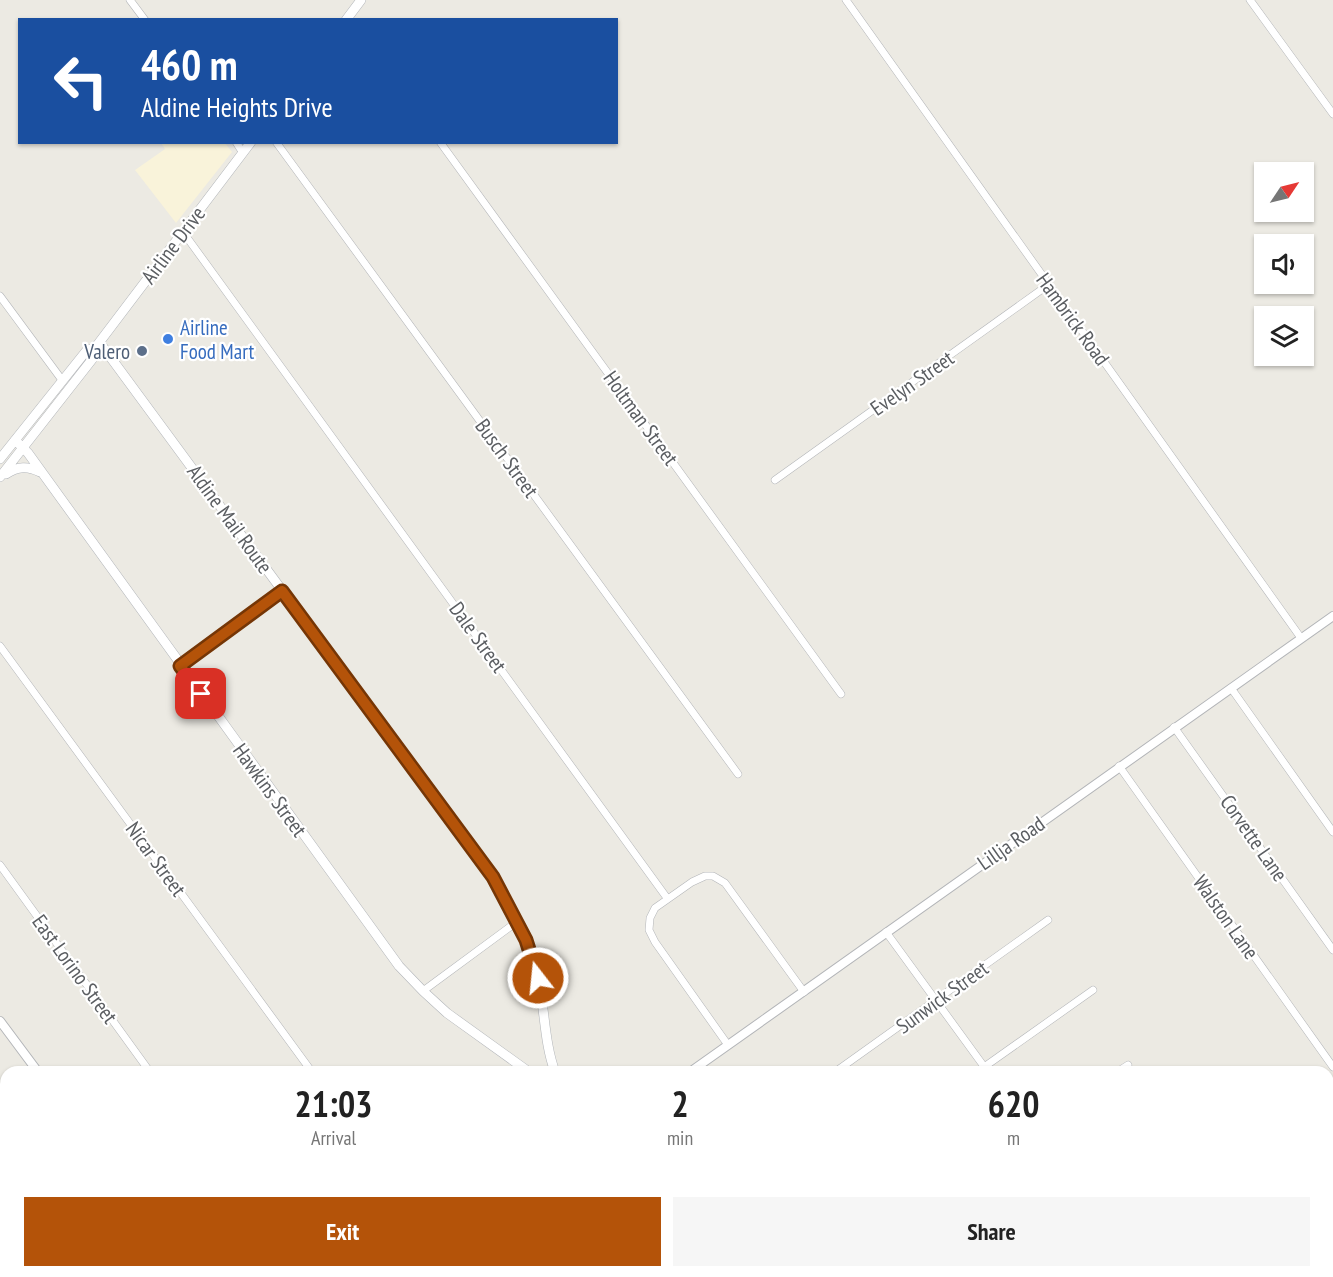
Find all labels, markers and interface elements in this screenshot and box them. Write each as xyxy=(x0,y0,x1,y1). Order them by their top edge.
text: 460 m xyxy=(141,37,238,92)
icon: left xyxy=(42,42,120,120)
text: Aldine Heights Drive xyxy=(141,90,333,124)
north arrow xyxy=(1254,162,1314,222)
map controls xyxy=(1254,162,1314,366)
street label: Airline Drive xyxy=(135,201,211,289)
button: sound xyxy=(1254,234,1314,294)
street label: Hambrick Road xyxy=(1030,267,1116,371)
button: layers xyxy=(1254,306,1314,366)
place label: Airline Food Mart xyxy=(180,314,254,365)
marker: Airline Food Mart xyxy=(161,332,175,346)
place label: Valero xyxy=(83,338,130,365)
marker: Valero xyxy=(135,344,149,358)
street label: Evelyn Street xyxy=(865,344,959,422)
street label: Holtman Street xyxy=(598,365,684,471)
street label: Busch Street xyxy=(469,413,545,503)
street label: Aldine Mail Route xyxy=(181,459,279,579)
street label: Dale Street xyxy=(443,596,513,678)
pin xyxy=(175,668,226,719)
icon: arrive xyxy=(184,677,217,710)
street label: Hawkins Street xyxy=(227,738,313,842)
street label: Corvette Lane xyxy=(1214,789,1294,887)
street label: Lillja Road xyxy=(972,810,1050,876)
street label: Nicar Street xyxy=(120,817,192,902)
street label: Walston Lane xyxy=(1187,870,1265,964)
street label: East Lorino Street xyxy=(26,909,124,1029)
position arrow xyxy=(506,946,570,1010)
street label: Sunwick Street xyxy=(891,954,994,1039)
text: 21:03 xyxy=(295,1080,372,1127)
text: 2 xyxy=(671,1080,689,1127)
text: 620 xyxy=(988,1080,1039,1127)
text: Arrival xyxy=(311,1125,356,1151)
text: min xyxy=(667,1125,693,1151)
text: m xyxy=(1007,1125,1020,1151)
button: Exit xyxy=(24,1197,661,1266)
button: Share xyxy=(673,1197,1310,1266)

